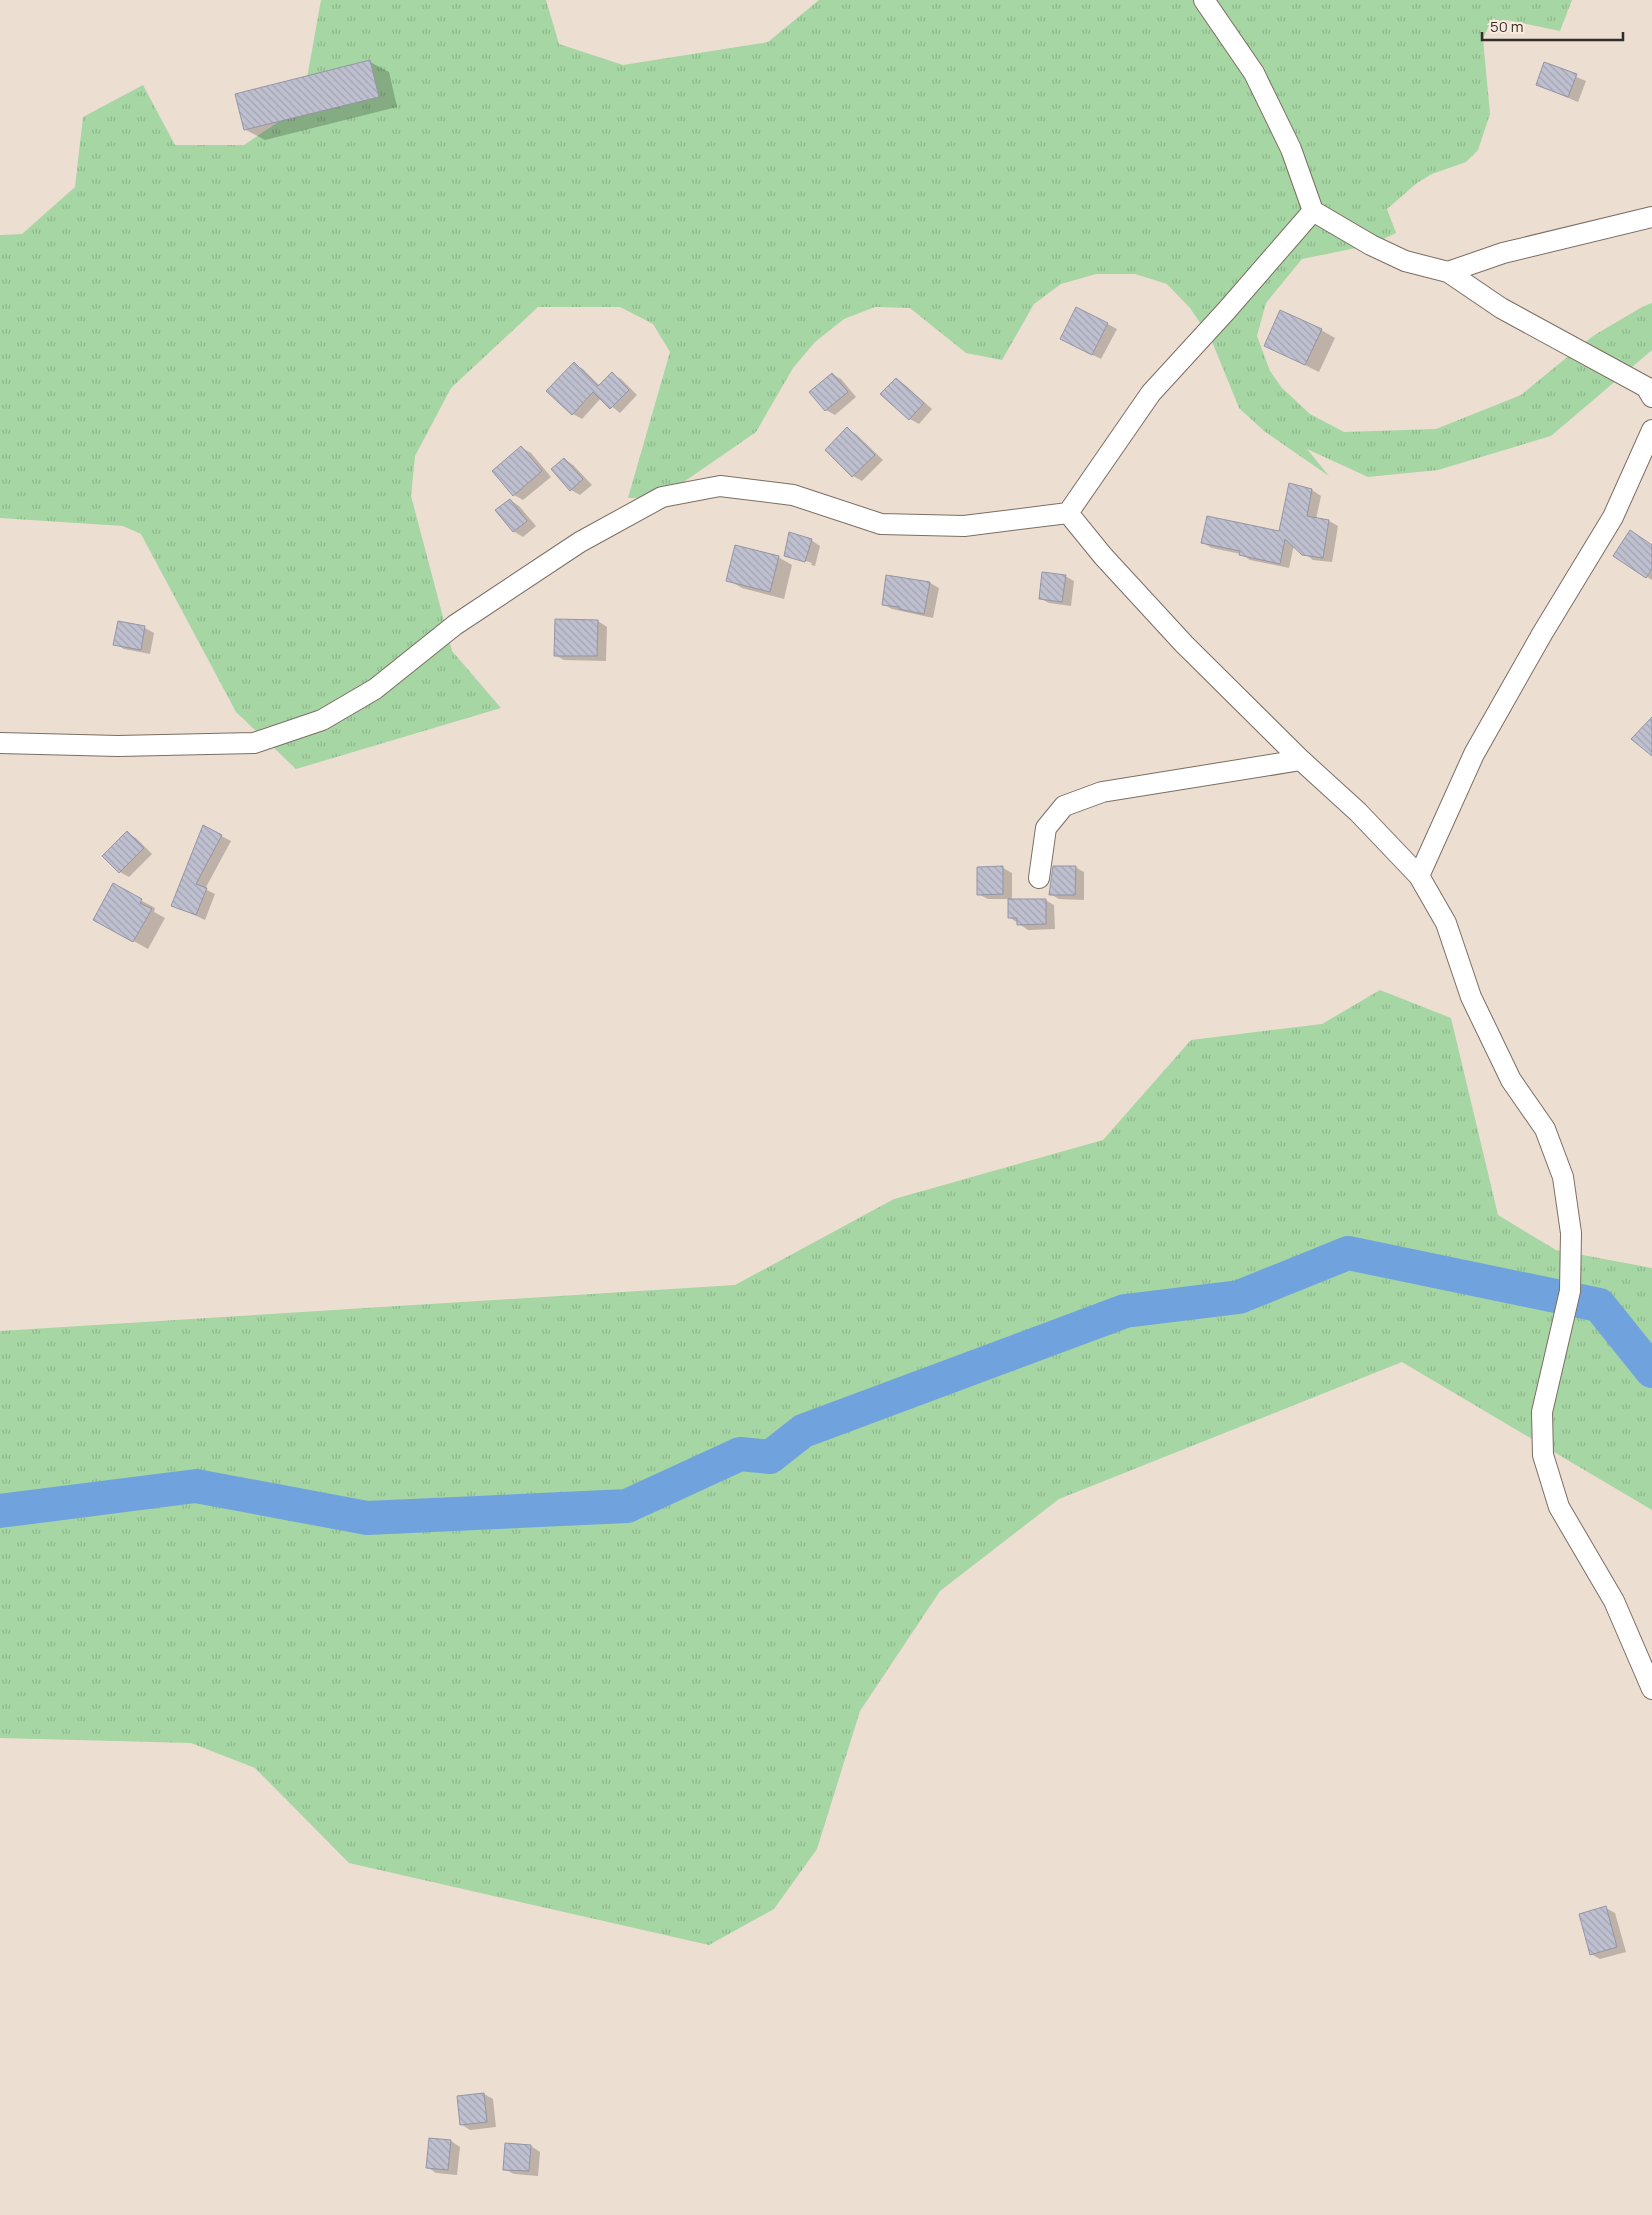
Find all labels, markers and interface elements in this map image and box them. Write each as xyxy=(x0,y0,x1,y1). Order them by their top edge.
scale bar xyxy=(1482,10,1623,42)
text: 50 m xyxy=(1490,16,1524,37)

